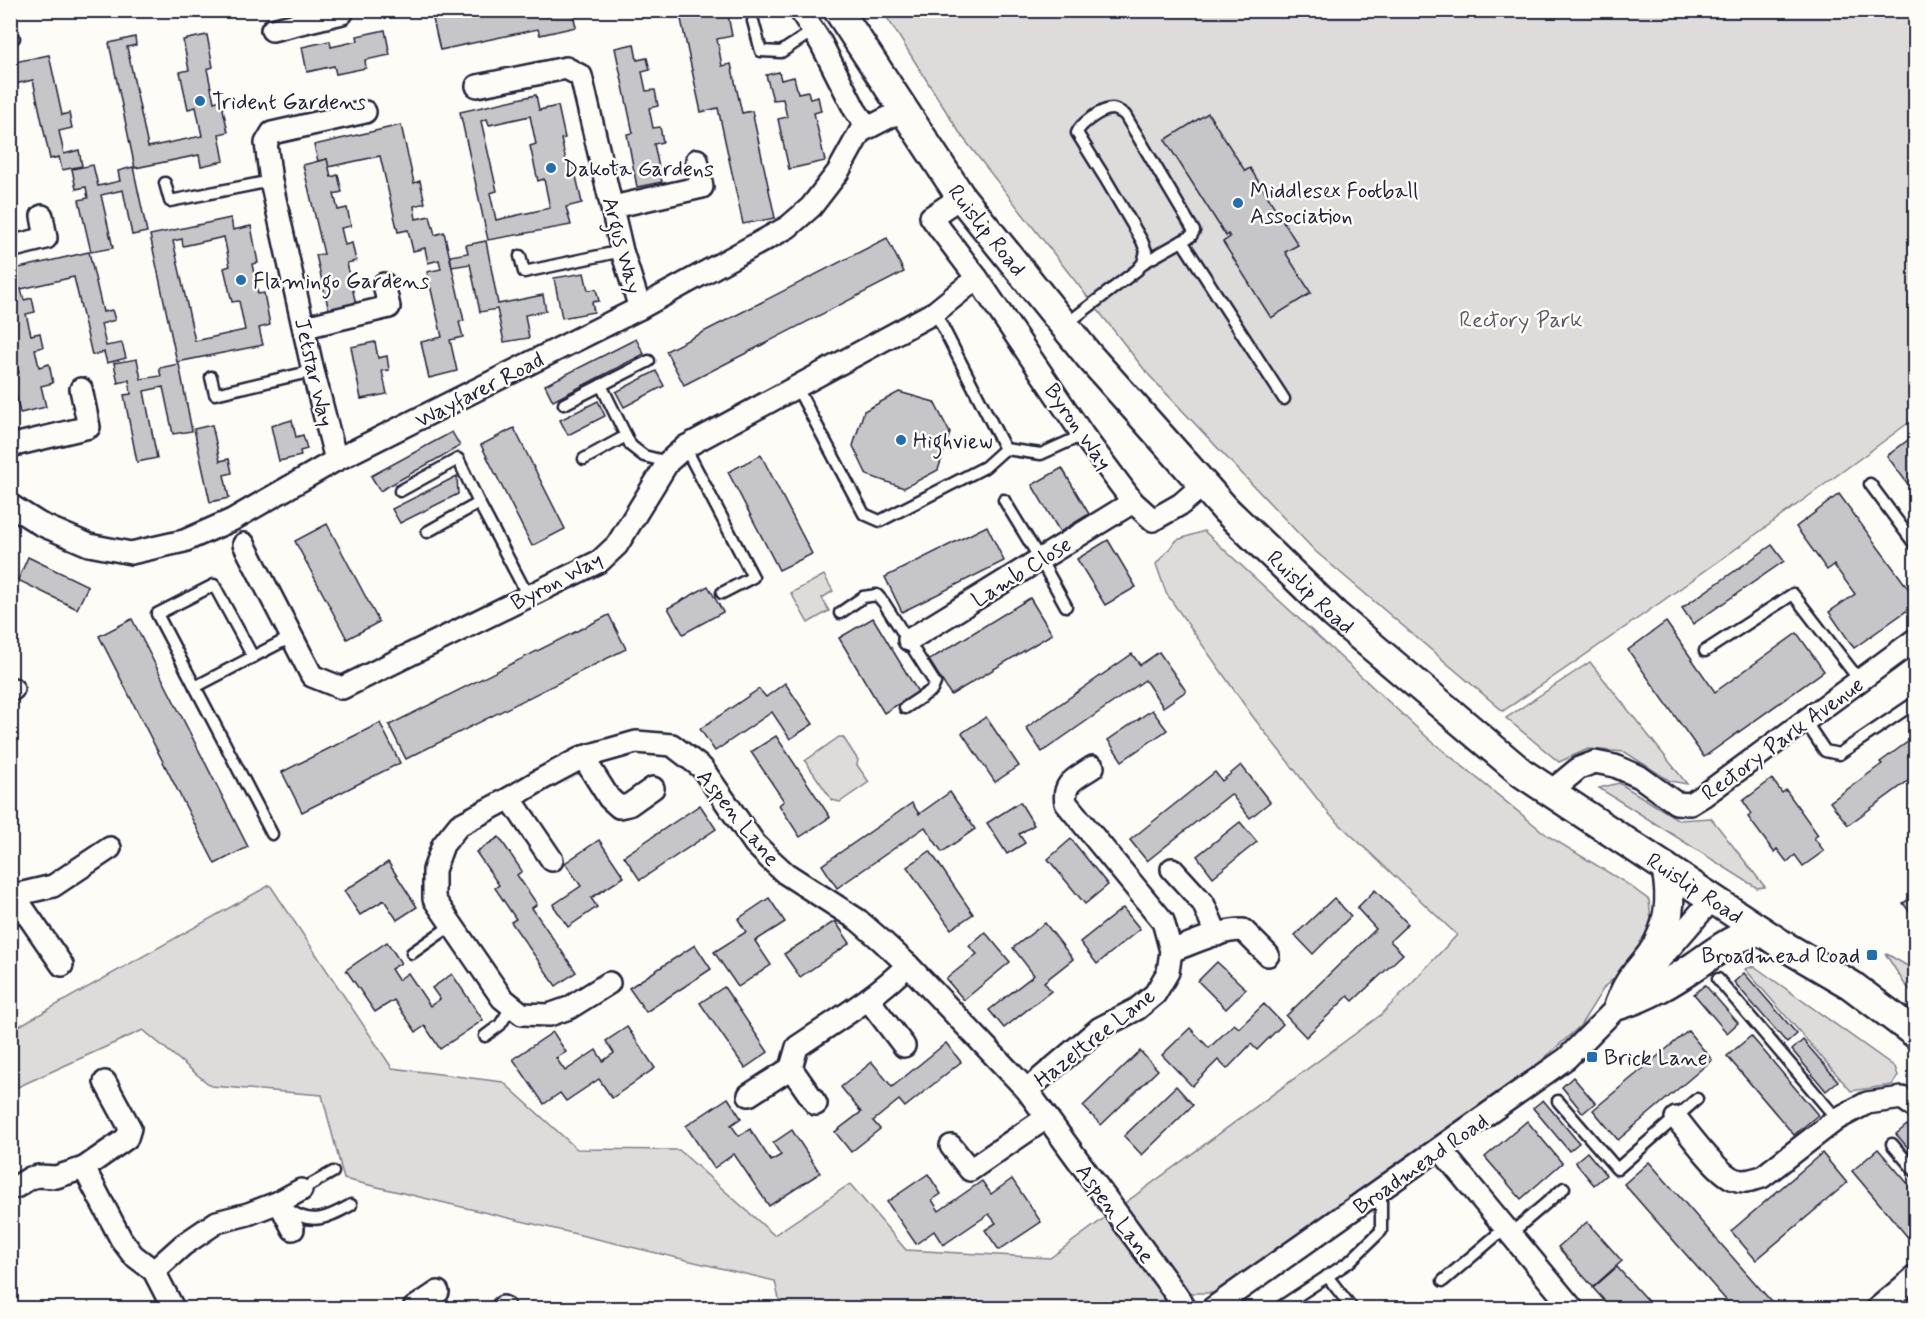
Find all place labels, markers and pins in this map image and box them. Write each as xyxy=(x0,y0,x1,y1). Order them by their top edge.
place label: Trident Gardens xyxy=(212,89,366,117)
marker: Trident Gardens xyxy=(193,94,207,108)
place label: Dakota Gardens xyxy=(563,156,714,184)
marker: Dakota Gardens xyxy=(544,161,558,175)
place label: Middlesex Football Association xyxy=(1250,178,1418,231)
marker: Middlesex Football Association xyxy=(1231,196,1245,210)
place label: Flamingo Gardens xyxy=(253,268,430,299)
marker: Flamingo Gardens xyxy=(234,273,248,287)
place label: Highview xyxy=(913,428,993,459)
marker: Highview xyxy=(894,433,908,447)
place label: Broadmead Road xyxy=(1702,943,1860,971)
marker: Broadmead Road xyxy=(1865,948,1879,962)
place label: Brick Lane xyxy=(1604,1045,1708,1073)
marker: Brick Lane xyxy=(1585,1050,1599,1064)

